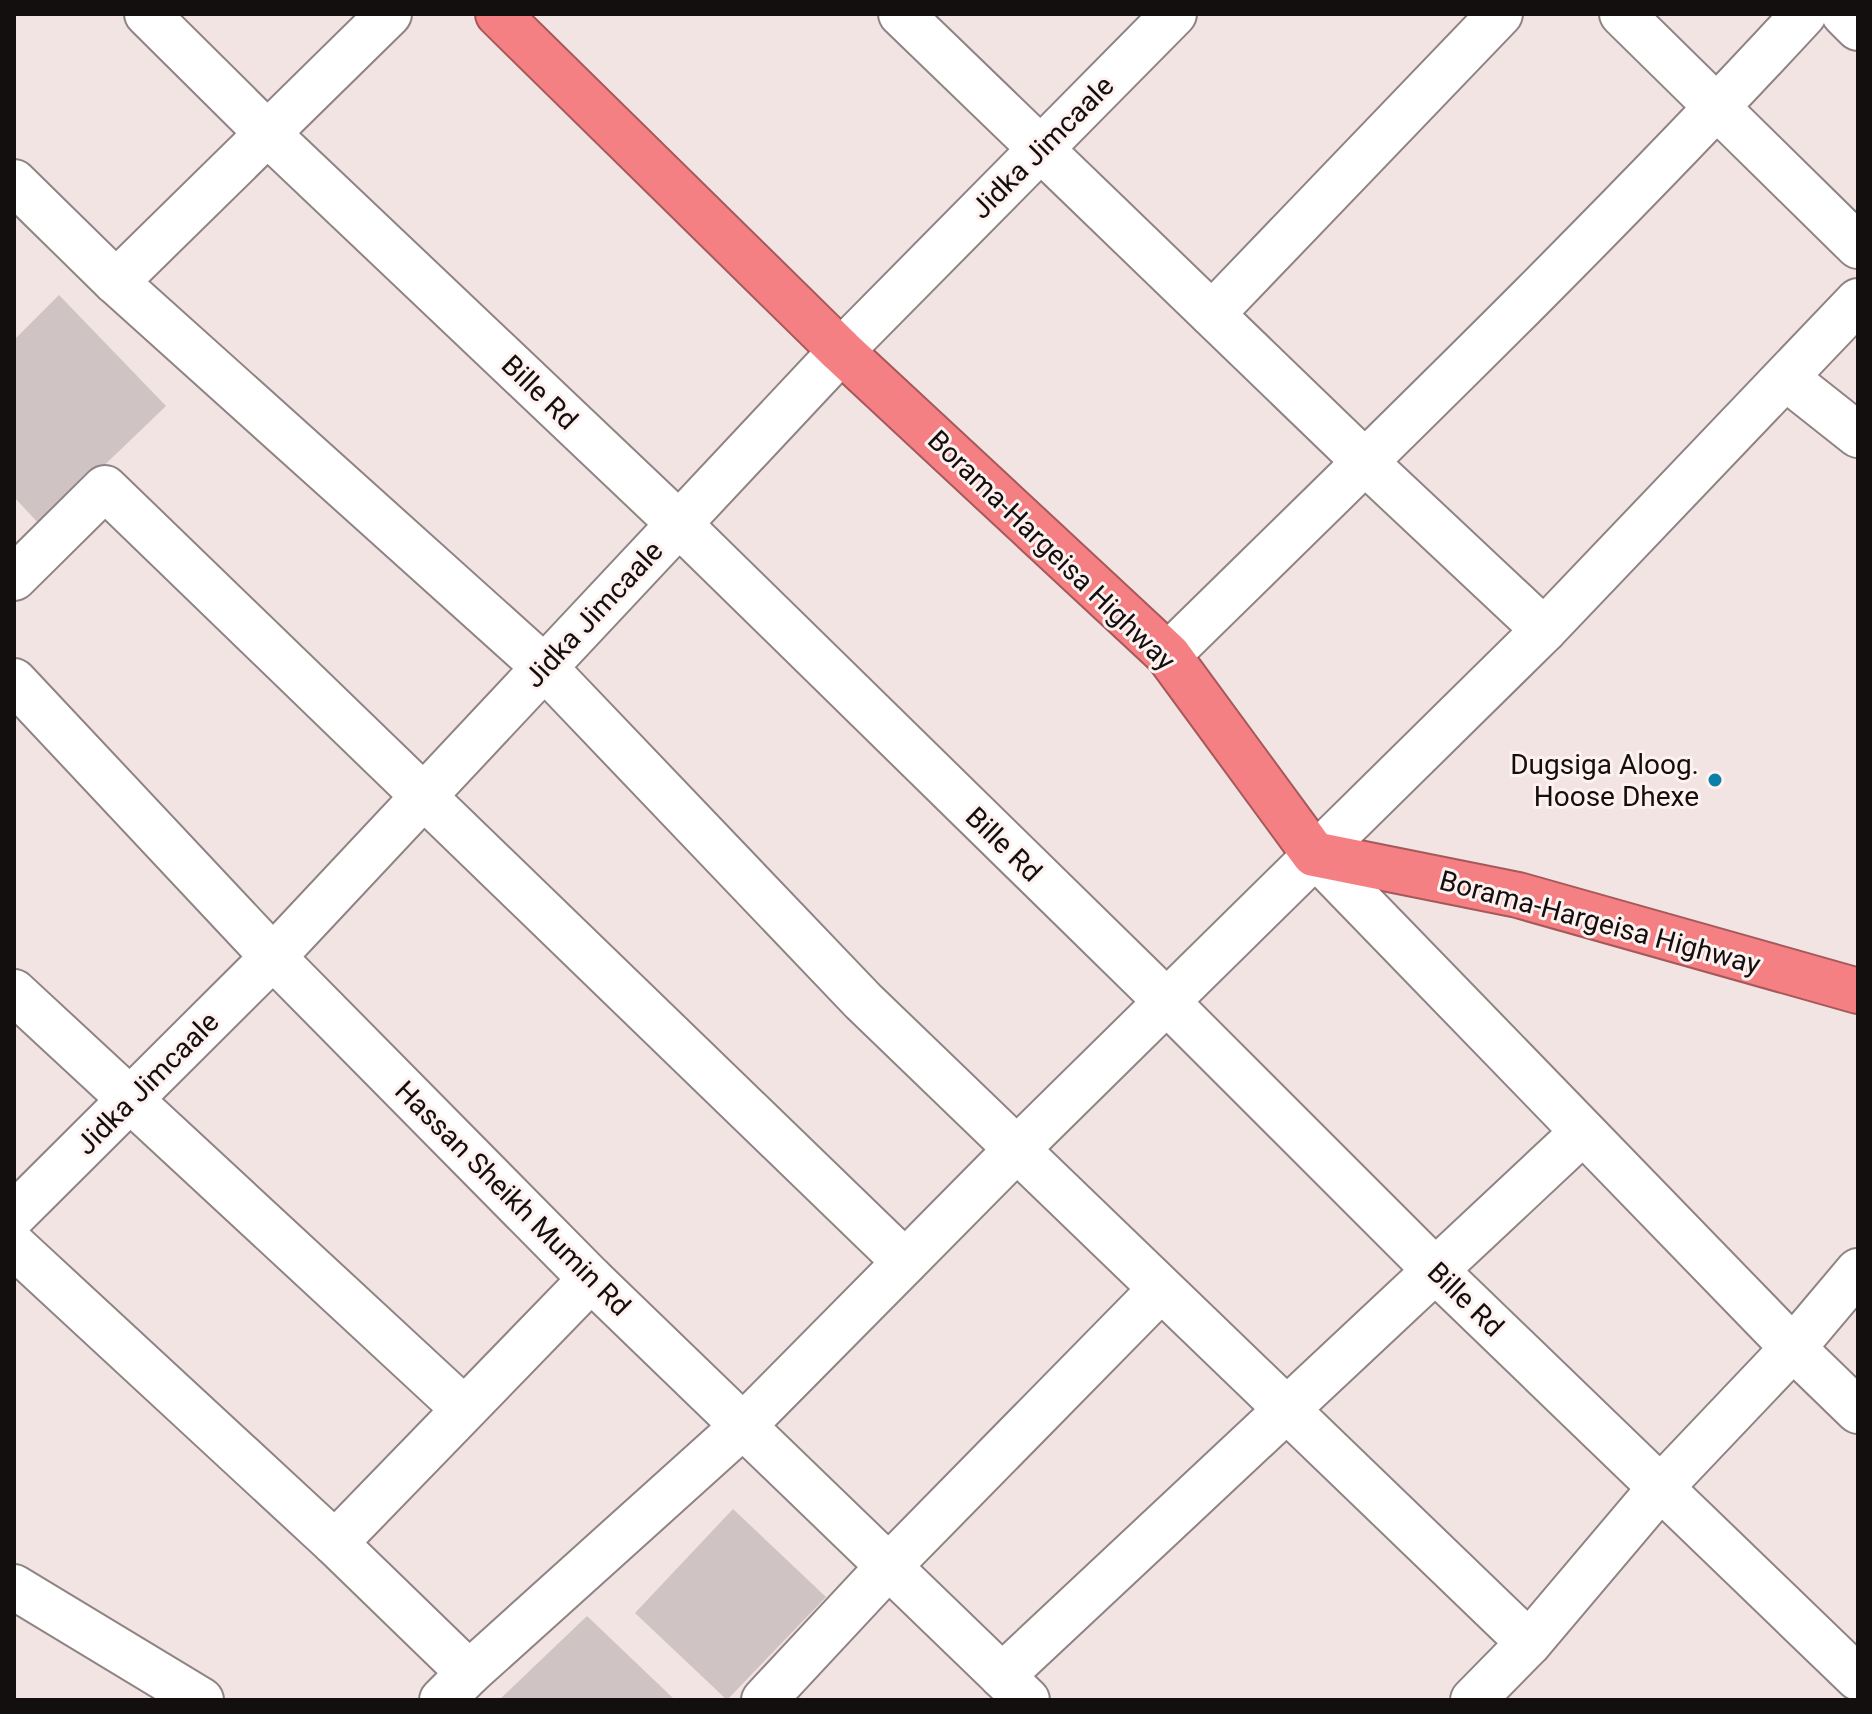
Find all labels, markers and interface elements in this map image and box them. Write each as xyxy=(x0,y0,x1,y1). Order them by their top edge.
street label: Jidka Jimcaale xyxy=(964,69,1120,225)
street label: Bille Rd xyxy=(495,348,584,436)
street label: Borama-Hargeisa Highway xyxy=(921,424,1182,677)
street label: Jidka Jimcaale xyxy=(517,534,670,694)
place label: Dugsiga Aloog. Hoose Dhexe xyxy=(1510,748,1699,813)
marker: Dugsiga Aloog. Hoose Dhexe xyxy=(1706,771,1724,789)
street label: Bille Rd xyxy=(959,800,1048,888)
street label: Borama-Hargeisa Highway xyxy=(1436,864,1764,981)
street label: Jidka Jimcaale xyxy=(69,1005,225,1161)
street label: Hassan Sheikh Mumin Rd xyxy=(388,1074,637,1323)
street label: Bille Rd xyxy=(1421,1255,1510,1343)

